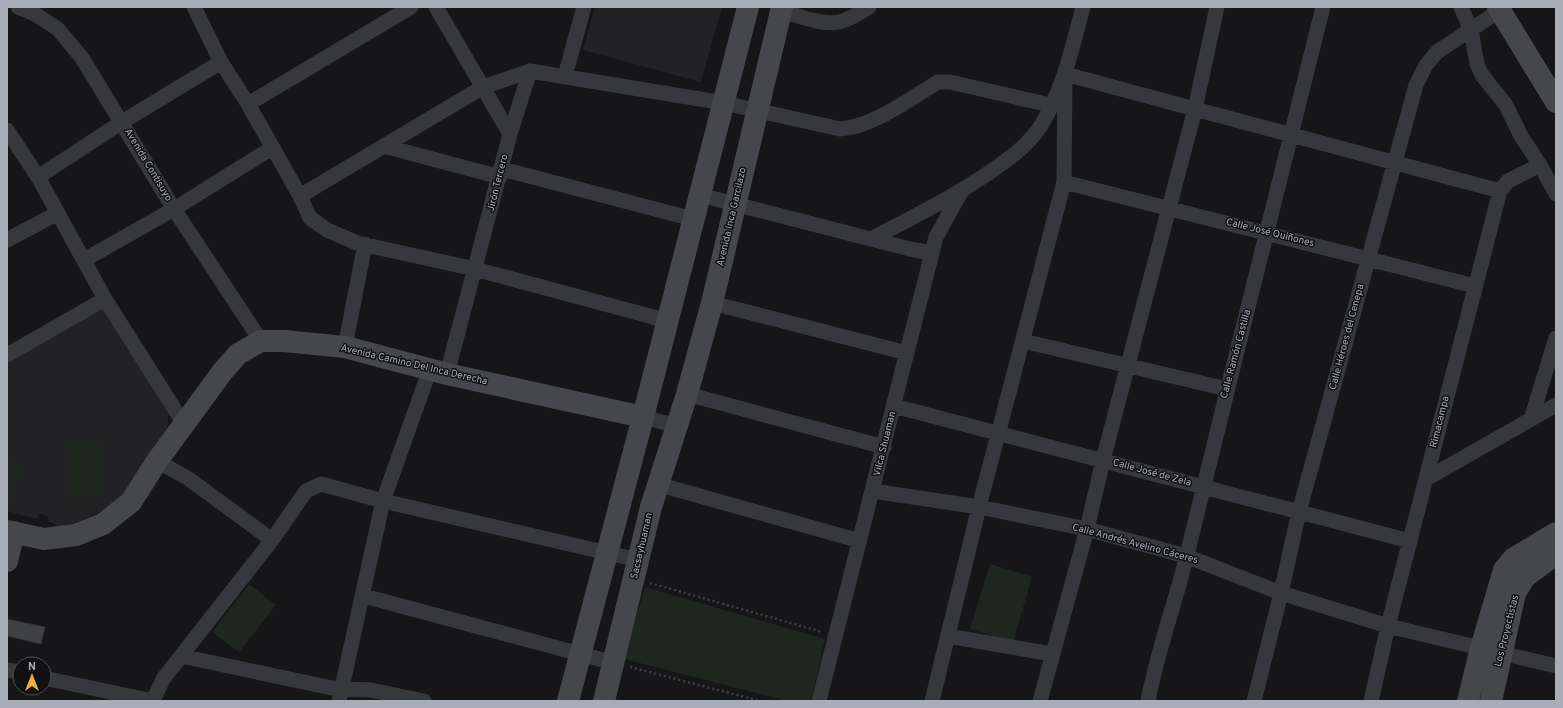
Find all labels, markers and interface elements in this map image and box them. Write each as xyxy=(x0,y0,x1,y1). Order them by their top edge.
street label: Avenida Contisuyo xyxy=(121,126,175,204)
street label: Jirón Tercero xyxy=(485,153,511,213)
street label: Avenida Inca Garcilazo xyxy=(714,166,750,268)
street label: Calle José Quiñones xyxy=(1225,216,1316,250)
street label: Calle Héroes del Cenepa xyxy=(1327,283,1367,391)
street label: Calle Ramón Castilla xyxy=(1218,308,1254,400)
street label: Avenida Camino Del Inca Derecha xyxy=(339,342,489,388)
street label: Rimacampa xyxy=(1427,395,1453,449)
street label: Vilca Shuaman xyxy=(871,410,899,478)
street label: Calle José de Zela xyxy=(1111,456,1193,490)
street label: Sacsayhuaman xyxy=(628,512,656,580)
street label: Calle Andrés Avelino Cáceres xyxy=(1071,521,1200,567)
street label: Los Proyectistas xyxy=(1492,593,1522,668)
north arrow xyxy=(12,656,52,696)
text: N xyxy=(28,660,36,674)

